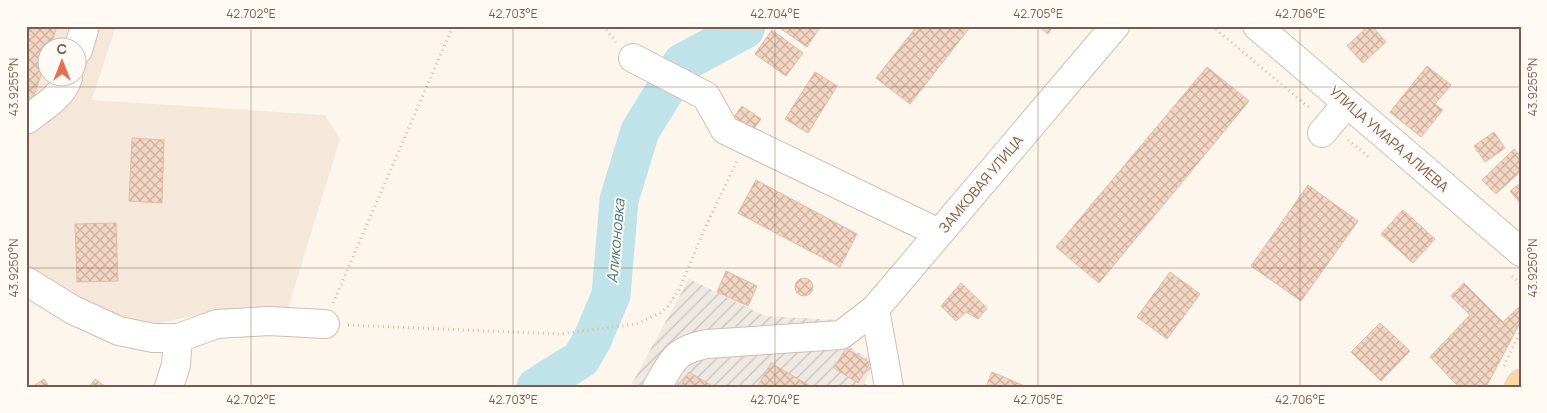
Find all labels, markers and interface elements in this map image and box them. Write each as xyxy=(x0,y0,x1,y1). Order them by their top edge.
text: 42.702°E xyxy=(226,5,276,22)
text: 42.703°E xyxy=(488,5,538,22)
text: 42.704°E xyxy=(750,5,800,22)
text: 42.705°E xyxy=(1013,5,1063,22)
text: 42.706°E xyxy=(1275,5,1325,22)
north arrow xyxy=(38,38,88,88)
text: С xyxy=(57,39,67,58)
text: 43.9255°N xyxy=(5,58,22,116)
text: 43.9255°N xyxy=(1524,58,1541,116)
street label: УЛИЦА УМАРА АЛИЕВА xyxy=(1326,82,1453,196)
street label: ЗАМКОВАЯ УЛИЦА xyxy=(934,131,1027,237)
water label: Аликоновка xyxy=(601,197,630,284)
text: 43.9250°N xyxy=(5,239,22,297)
text: 43.9250°N xyxy=(1524,239,1541,297)
text: 42.702°E xyxy=(226,391,276,408)
text: 42.703°E xyxy=(488,391,538,408)
text: 42.704°E xyxy=(750,391,800,408)
text: 42.705°E xyxy=(1013,391,1063,408)
text: 42.706°E xyxy=(1275,391,1325,408)

